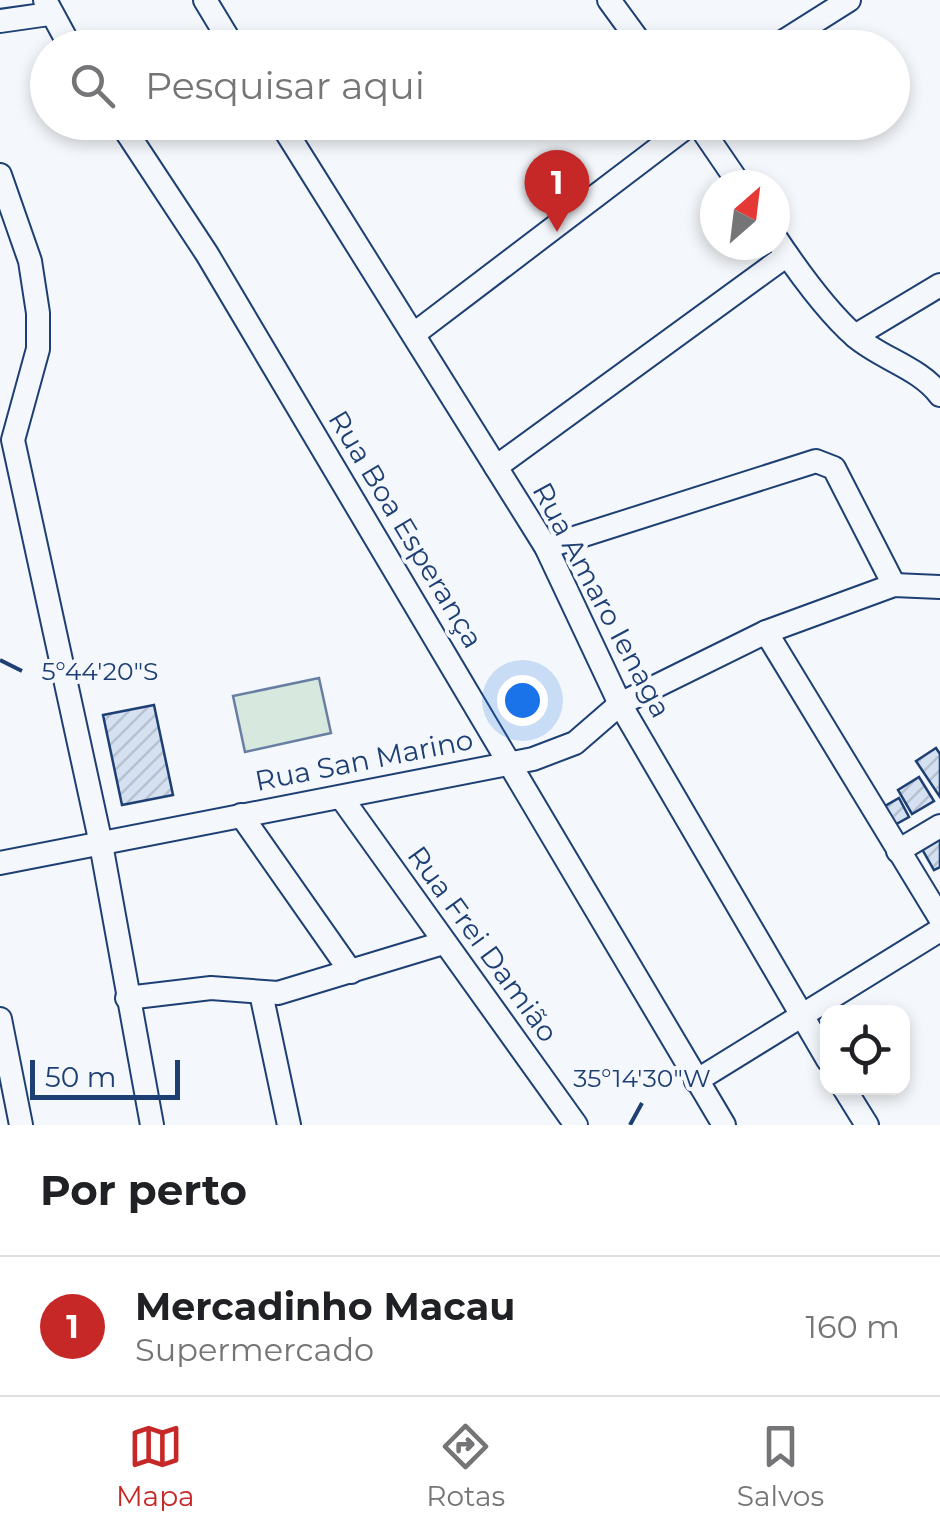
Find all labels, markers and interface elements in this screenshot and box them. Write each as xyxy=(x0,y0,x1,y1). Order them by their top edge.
search box xyxy=(30,30,910,140)
icon: search xyxy=(65,58,120,113)
text: Pesquisar aqui xyxy=(145,62,425,109)
pin: 1 xyxy=(524,150,590,232)
north arrow xyxy=(700,170,790,260)
street label: Rua Boa Esperança xyxy=(322,404,490,654)
street label: Rua Amaro Ienaga xyxy=(526,477,678,723)
text: 5°44'20"S xyxy=(42,656,158,686)
your location xyxy=(497,675,548,726)
street label: Rua San Marino xyxy=(252,722,476,798)
street label: Rua Frei Damião xyxy=(400,839,566,1049)
map controls xyxy=(820,1005,910,1095)
button: locate xyxy=(820,1005,910,1095)
scale bar xyxy=(30,1055,180,1100)
text: 50 m xyxy=(45,1060,116,1094)
text: 35°14'30"W xyxy=(573,1063,711,1093)
text: Por perto xyxy=(40,1164,247,1216)
text: Mercadinho Macau xyxy=(135,1283,515,1330)
text: 1 xyxy=(66,1307,79,1346)
text: 160 m xyxy=(805,1307,900,1346)
text: Supermercado xyxy=(135,1330,374,1369)
tab: Mapa xyxy=(116,1419,195,1513)
tab: Rotas xyxy=(426,1419,505,1513)
tab: Salvos xyxy=(737,1419,824,1513)

